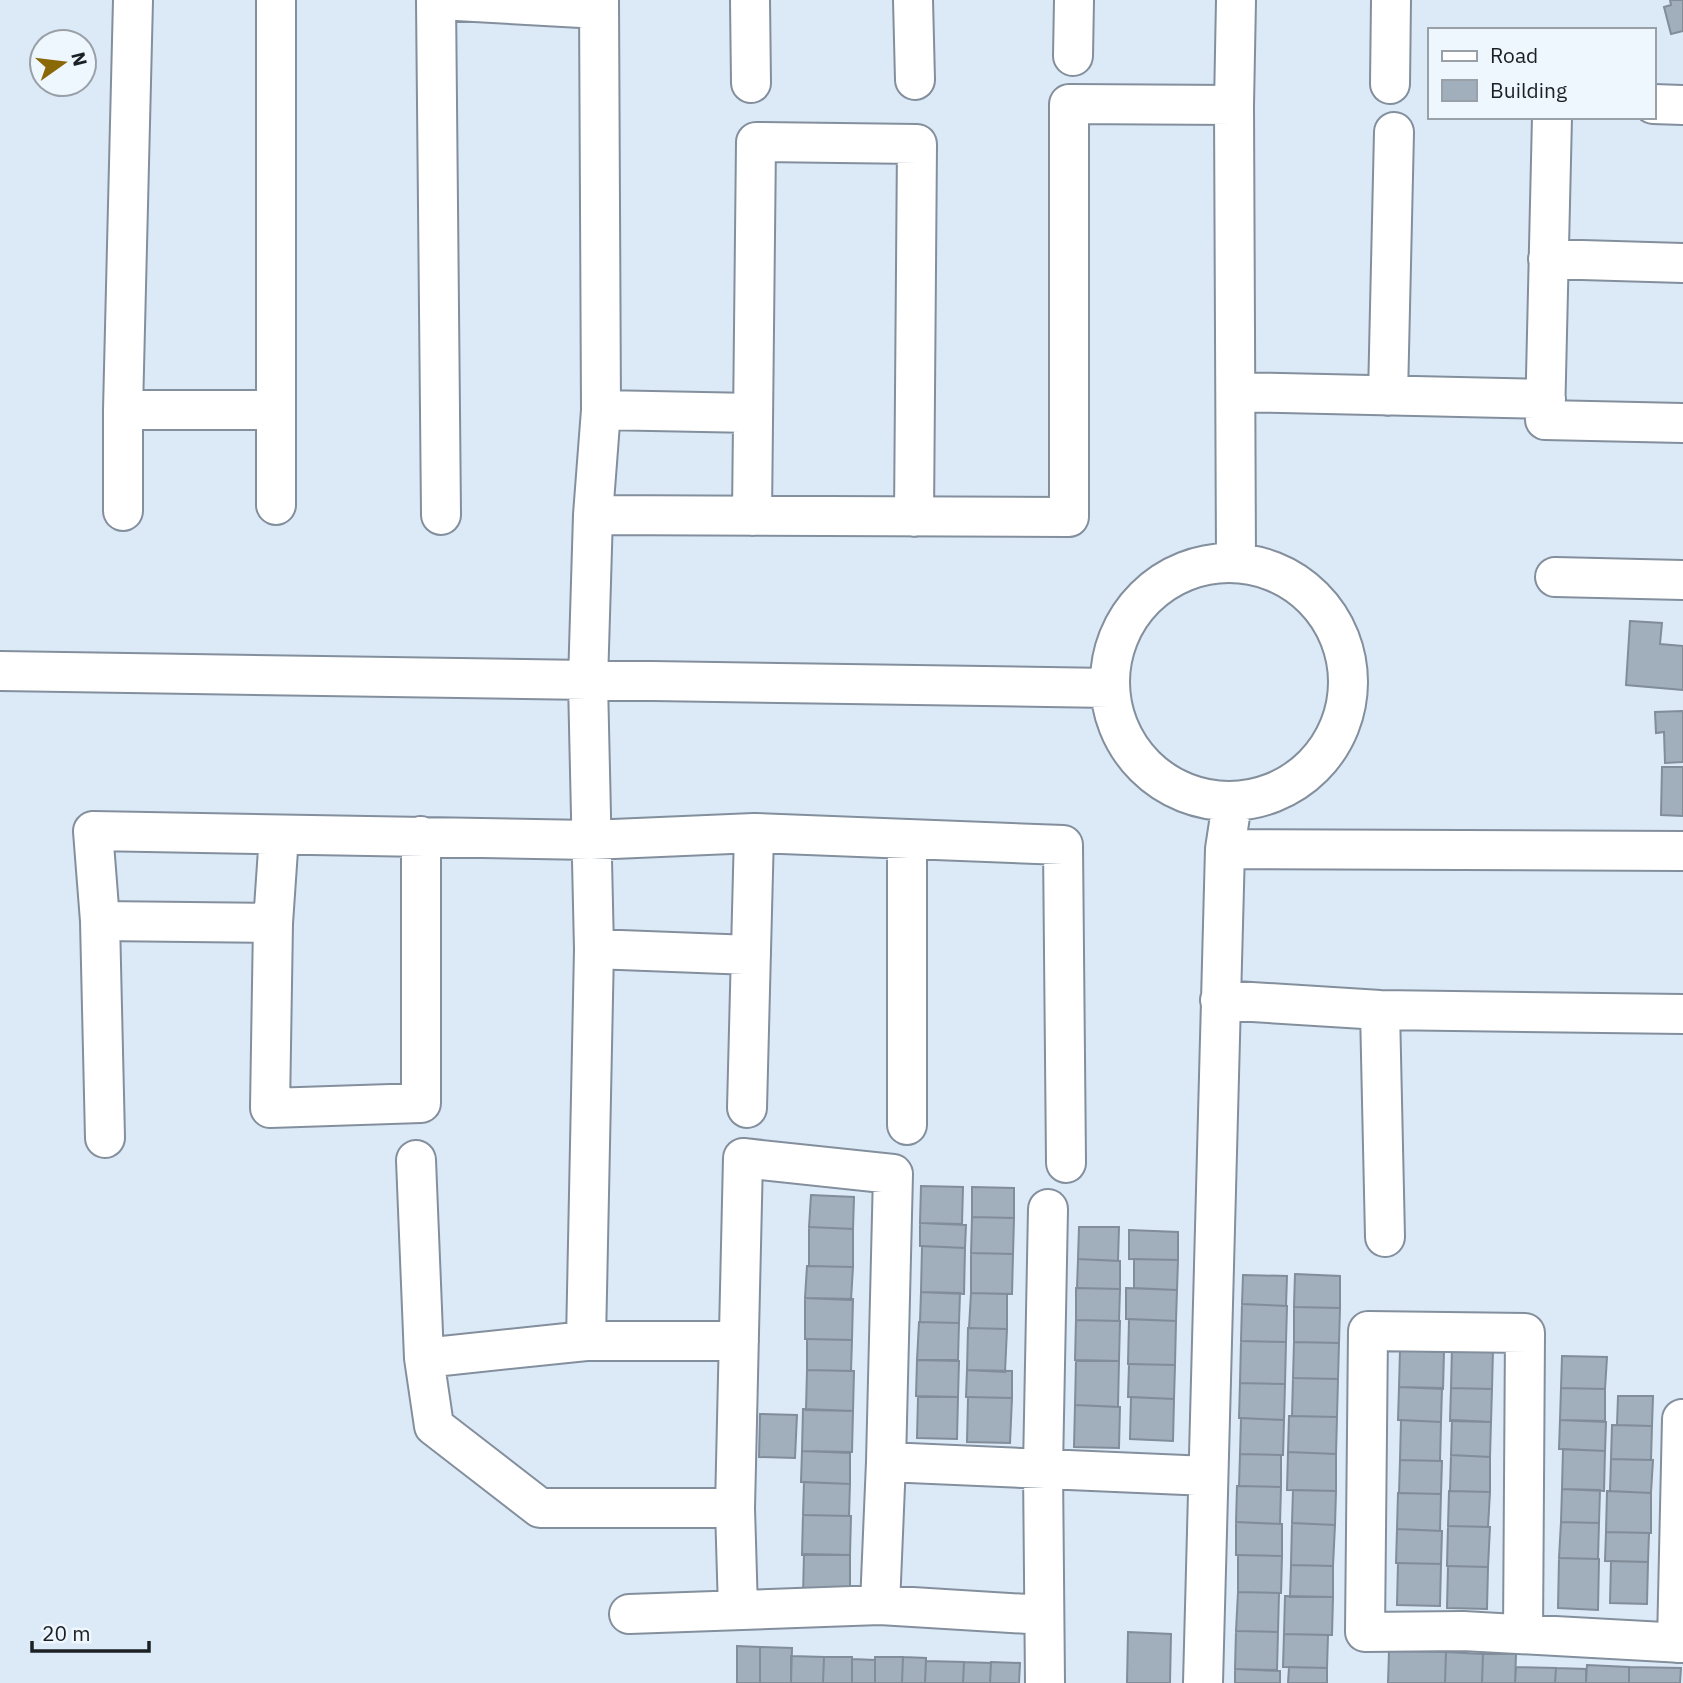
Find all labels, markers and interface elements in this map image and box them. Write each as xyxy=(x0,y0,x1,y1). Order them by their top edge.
north arrow xyxy=(28,28,98,98)
legend xyxy=(1428,28,1655,119)
text: Road xyxy=(1490,41,1538,69)
text: N xyxy=(66,49,93,68)
text: Building xyxy=(1490,76,1567,104)
scale bar xyxy=(32,1610,149,1654)
text: 20 m xyxy=(42,1619,91,1647)

